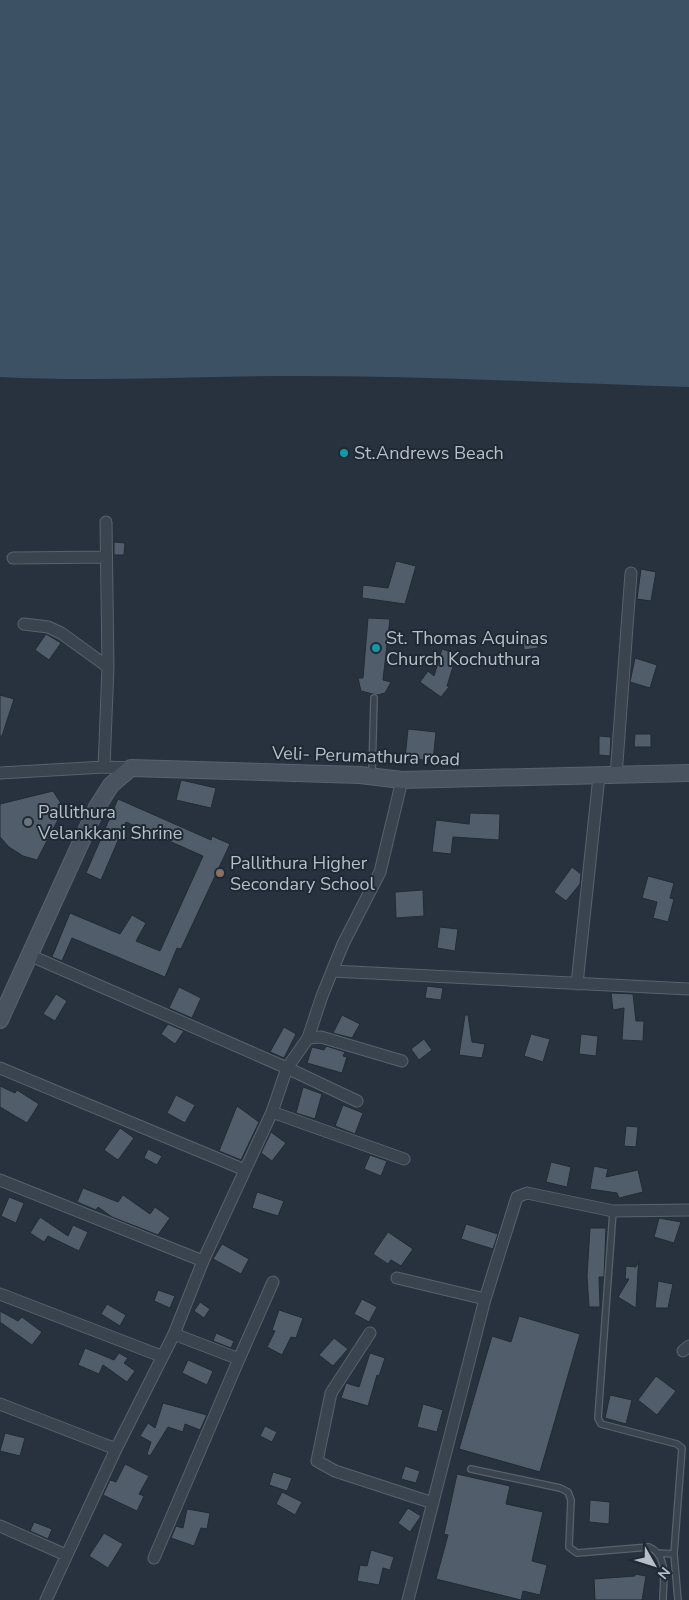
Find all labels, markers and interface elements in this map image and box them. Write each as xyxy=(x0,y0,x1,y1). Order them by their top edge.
place label: St.Andrews Beach xyxy=(354,441,504,465)
marker: St.Andrews Beach xyxy=(338,447,350,459)
place label: St. Thomas Aquinas Church Kochuthura xyxy=(386,626,548,671)
marker: St. Thomas Aquinas Church Kochuthura xyxy=(370,642,382,654)
street label: Veli- Perumathura road xyxy=(271,741,460,771)
place label: Pallithura Velankkani Shrine xyxy=(37,800,182,845)
marker: Pallithura Velankkani Shrine xyxy=(22,816,34,828)
place label: Pallithura Higher Secondary School xyxy=(230,851,376,896)
marker: Pallithura Higher Secondary School xyxy=(214,867,226,879)
north arrow xyxy=(629,1540,679,1590)
text: N xyxy=(653,1563,674,1583)

